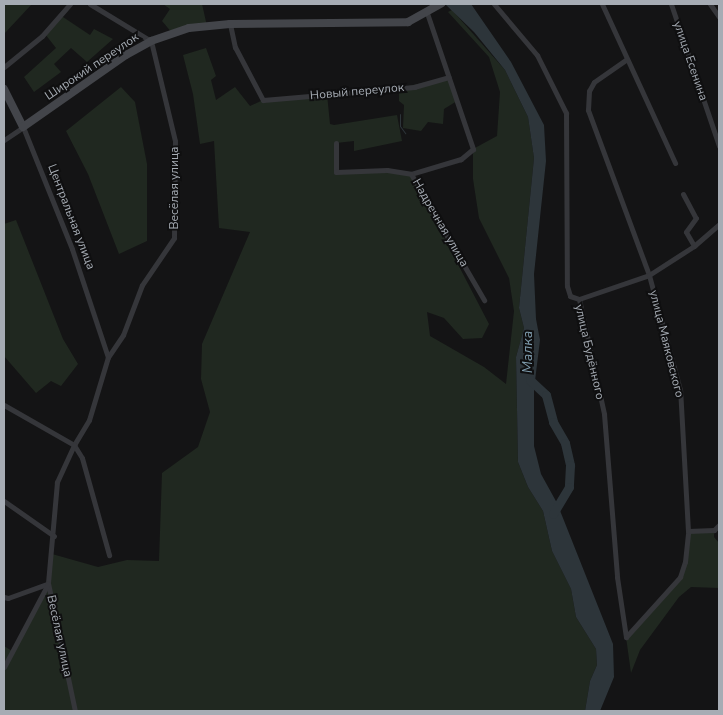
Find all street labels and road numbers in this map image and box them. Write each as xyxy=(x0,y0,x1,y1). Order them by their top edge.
street label: улица Есенина xyxy=(670,19,710,103)
street label: Широкий переулок xyxy=(42,30,142,104)
street label: Новый переулок xyxy=(309,81,405,103)
street label: Весёлая улица xyxy=(168,146,182,230)
street label: Центральная улица xyxy=(44,162,98,272)
street label: Надречная улица xyxy=(409,176,471,270)
street label: улица Маяковского xyxy=(646,289,686,399)
street label: улица Будённого xyxy=(571,303,607,401)
street label: Весёлая улица xyxy=(43,594,75,678)

